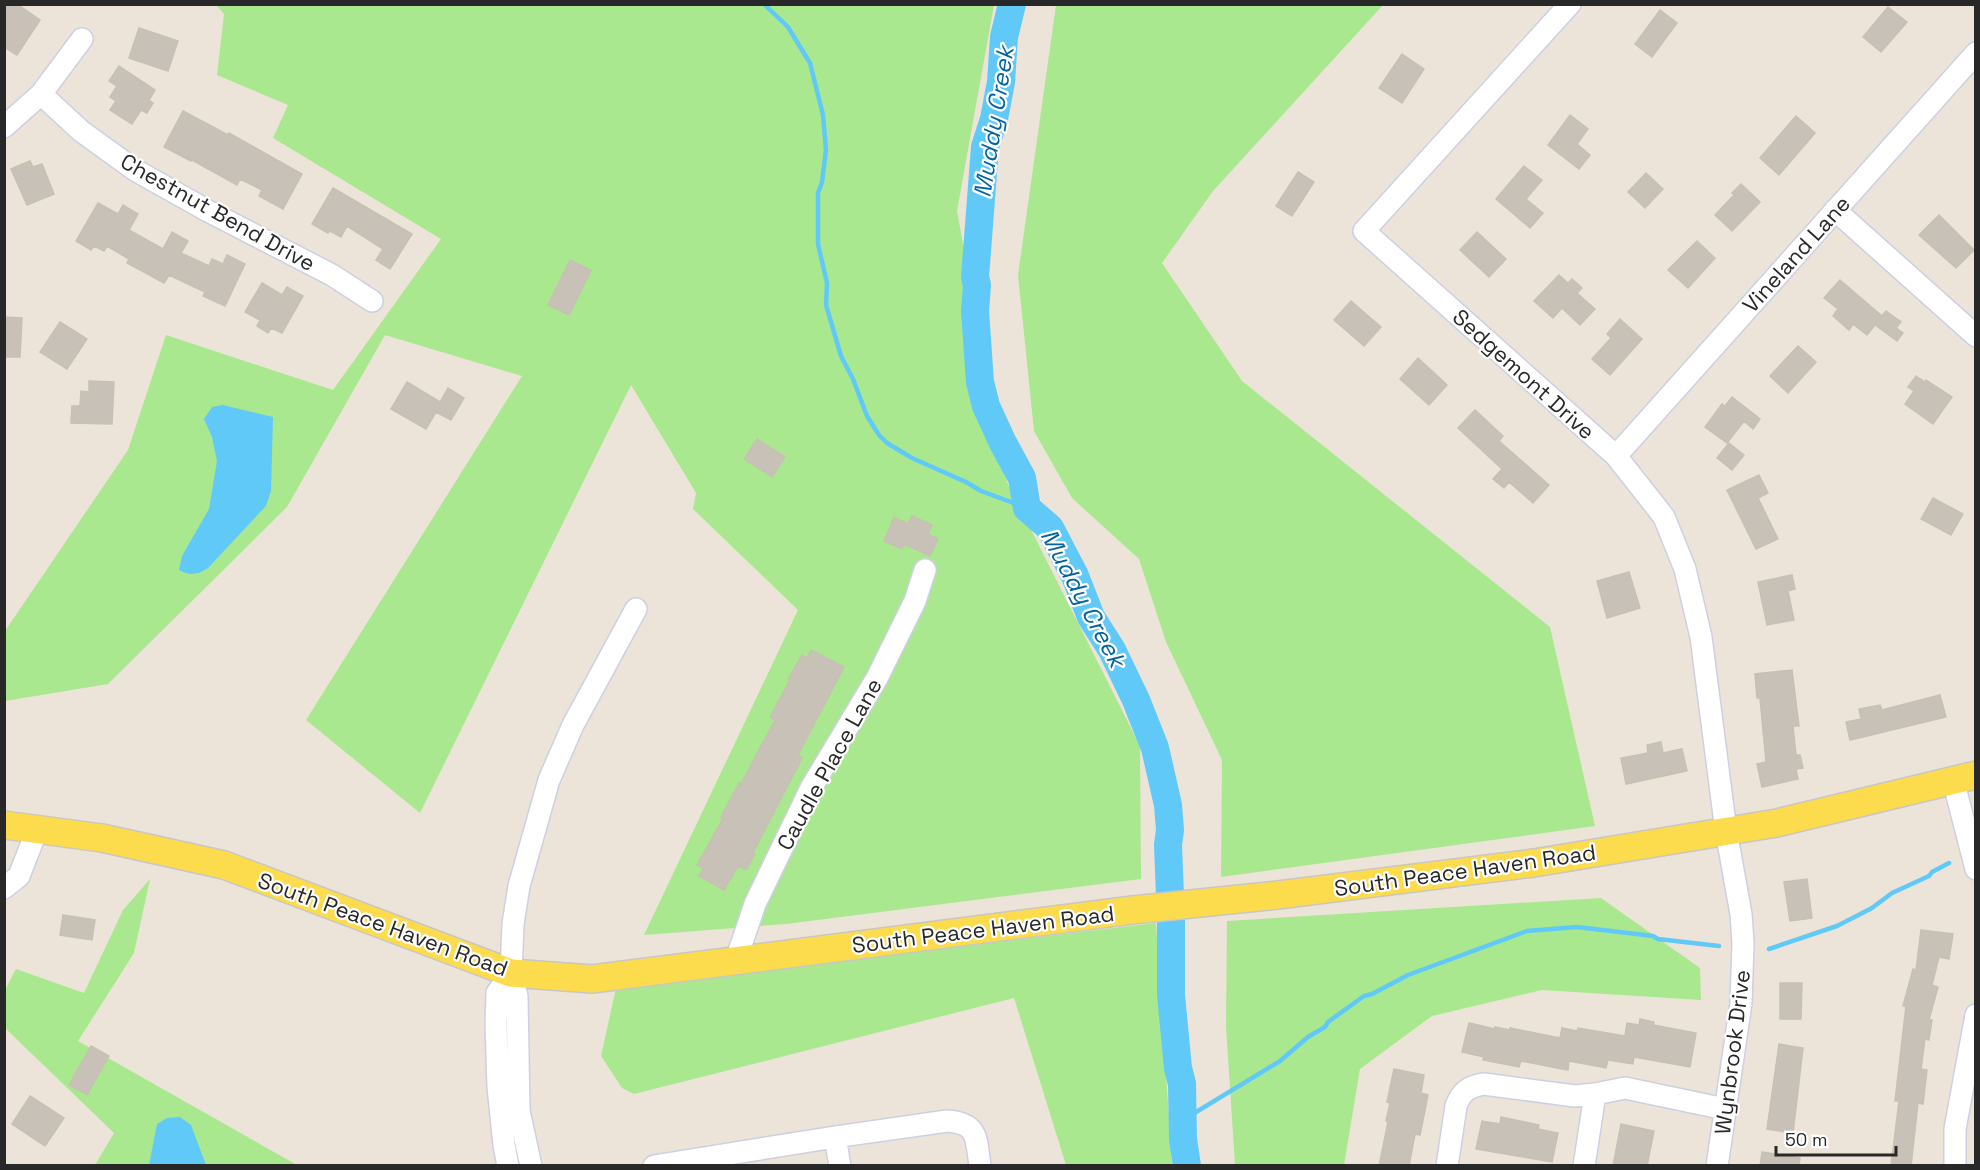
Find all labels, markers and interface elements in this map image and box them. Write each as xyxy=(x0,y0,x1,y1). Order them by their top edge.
water label: Muddy Creek xyxy=(966,41,1021,200)
street label: Chestnut Bend Drive xyxy=(116,147,320,277)
street label: Vineland Lane xyxy=(1736,190,1856,318)
street label: Sedgemont Drive xyxy=(1447,303,1601,445)
water label: Muddy Creek xyxy=(1034,523,1134,675)
street label: Caudle Place Lane xyxy=(770,673,888,855)
street label: South Peace Haven Road xyxy=(1332,838,1598,902)
street label: South Peace Haven Road xyxy=(254,866,512,982)
street label: South Peace Haven Road xyxy=(850,899,1116,959)
street label: Wynbrook Drive xyxy=(1708,968,1756,1136)
scale bar xyxy=(1776,1119,1896,1157)
text: 50 m xyxy=(1785,1128,1827,1151)

